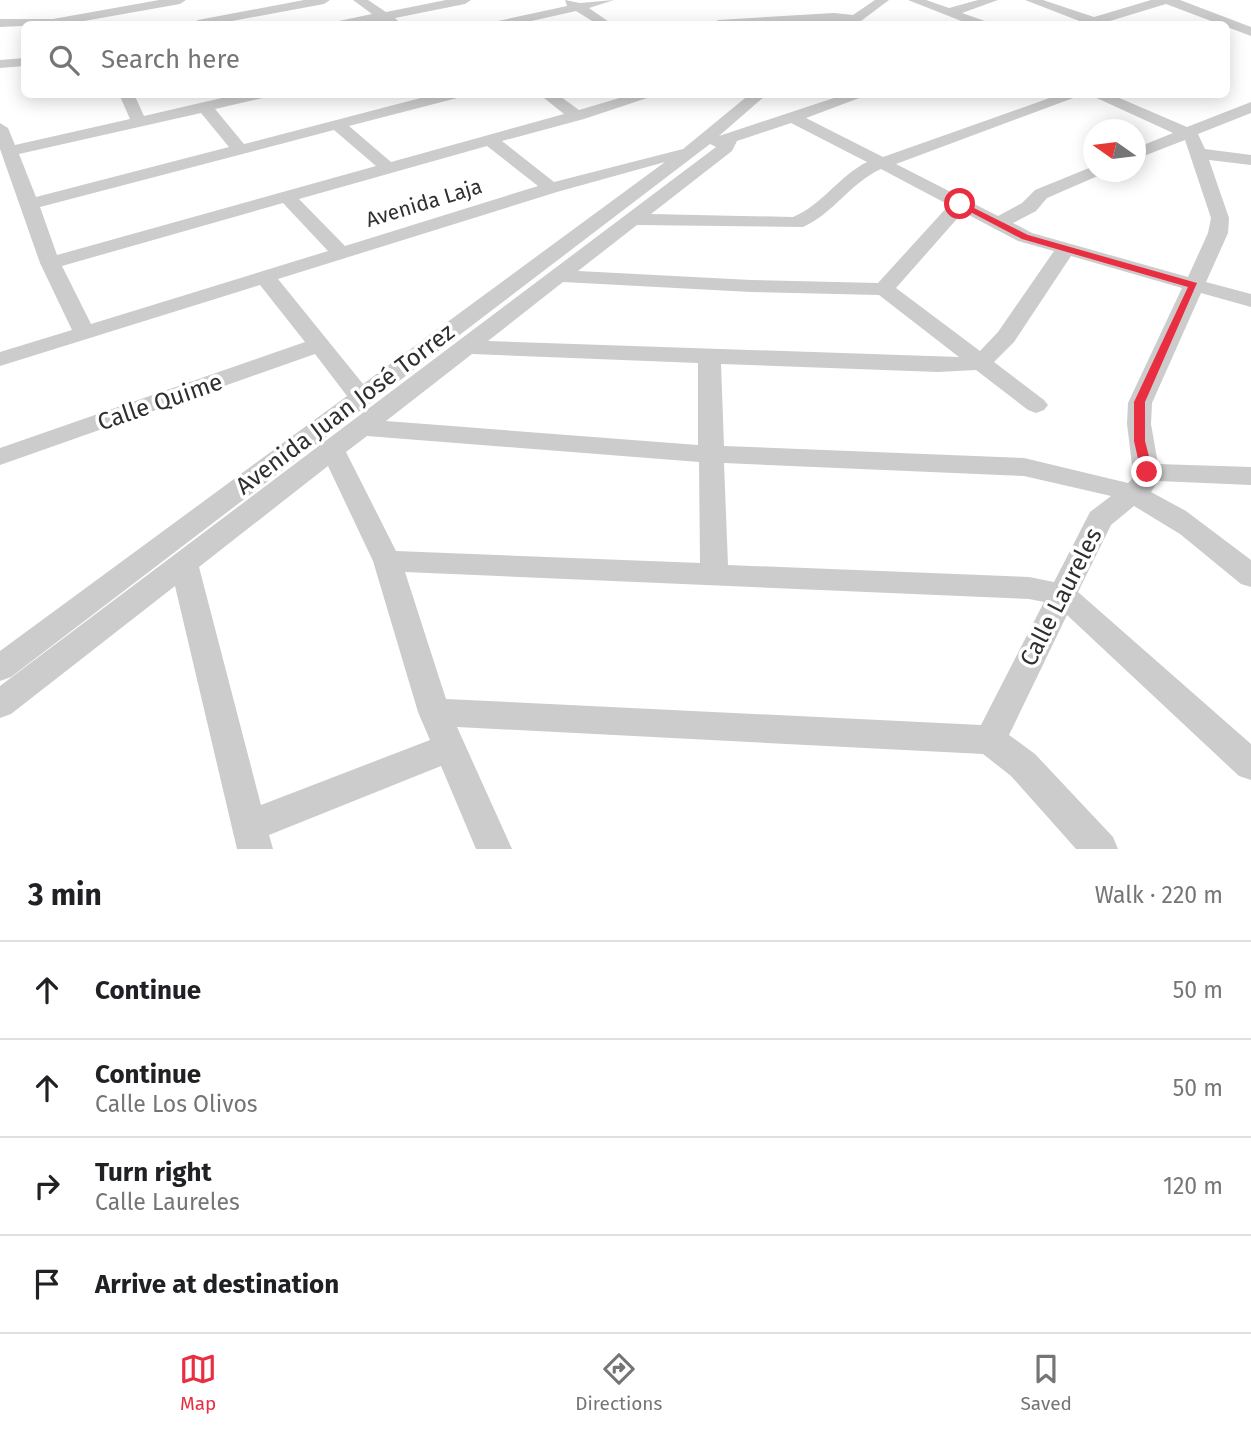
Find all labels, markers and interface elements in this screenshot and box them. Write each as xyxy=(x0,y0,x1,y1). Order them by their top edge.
search box xyxy=(21,21,1230,98)
icon: search xyxy=(45,41,83,79)
text: Search here xyxy=(101,44,240,75)
north arrow xyxy=(1083,119,1146,182)
street label: Avenida Laja xyxy=(363,173,485,233)
route start xyxy=(944,188,975,219)
street label: Avenida Juan José Torrez xyxy=(230,318,460,500)
street label: Calle Quime xyxy=(94,368,226,436)
route end xyxy=(1131,456,1162,487)
street label: Calle Laureles xyxy=(1014,523,1108,671)
text: 3 min xyxy=(28,877,102,913)
text: Walk · 220 m xyxy=(1095,881,1223,909)
icon: ahead xyxy=(28,971,66,1009)
text: Continue xyxy=(95,975,201,1006)
text: 50 m xyxy=(1173,976,1223,1004)
text: Continue xyxy=(95,1059,201,1090)
icon: ahead xyxy=(28,1069,66,1107)
text: 50 m xyxy=(1173,1074,1223,1102)
text: Calle Los Olivos xyxy=(95,1090,258,1118)
text: Turn right xyxy=(95,1157,212,1188)
icon: right xyxy=(28,1167,66,1205)
text: 120 m xyxy=(1163,1172,1223,1200)
text: Calle Laureles xyxy=(95,1188,240,1216)
icon: arrive xyxy=(28,1265,66,1303)
text: Arrive at destination xyxy=(95,1269,339,1300)
tab: Map xyxy=(179,1350,217,1415)
tab: Directions xyxy=(575,1350,662,1415)
tab: Saved xyxy=(1021,1350,1072,1415)

